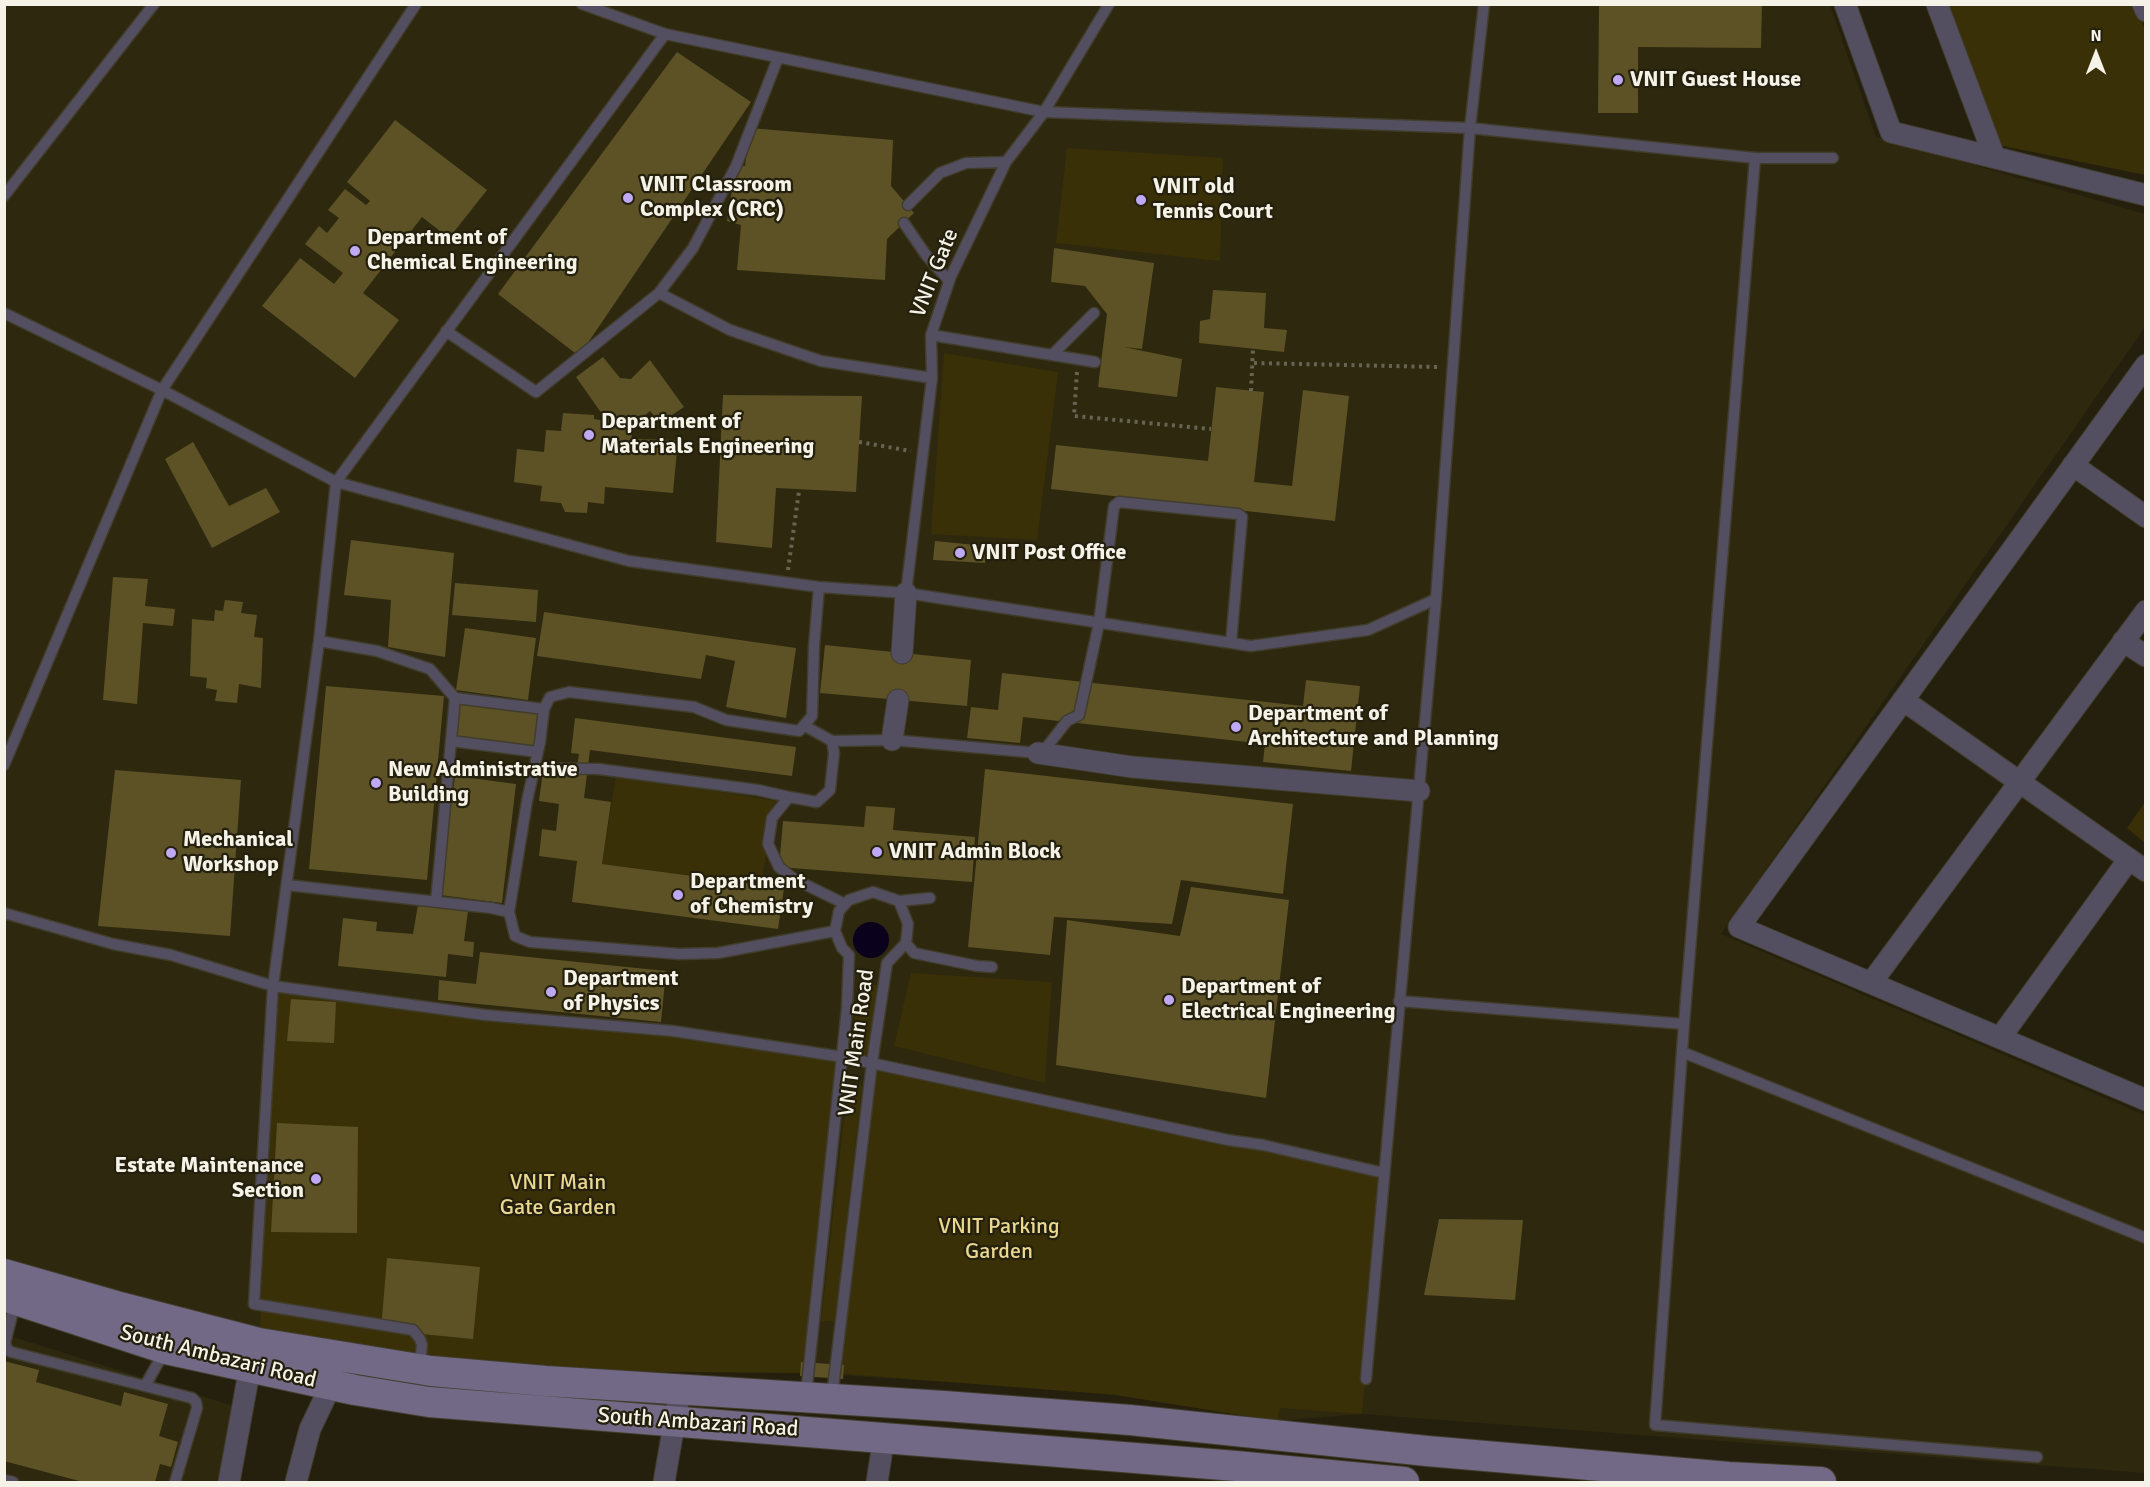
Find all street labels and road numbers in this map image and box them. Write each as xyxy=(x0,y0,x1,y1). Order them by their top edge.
street label: VNIT Gate xyxy=(905,225,965,321)
street label: VNIT Main Road xyxy=(834,968,880,1118)
street label: South Ambazari Road xyxy=(117,1320,319,1394)
street label: South Ambazari Road xyxy=(597,1403,799,1443)

